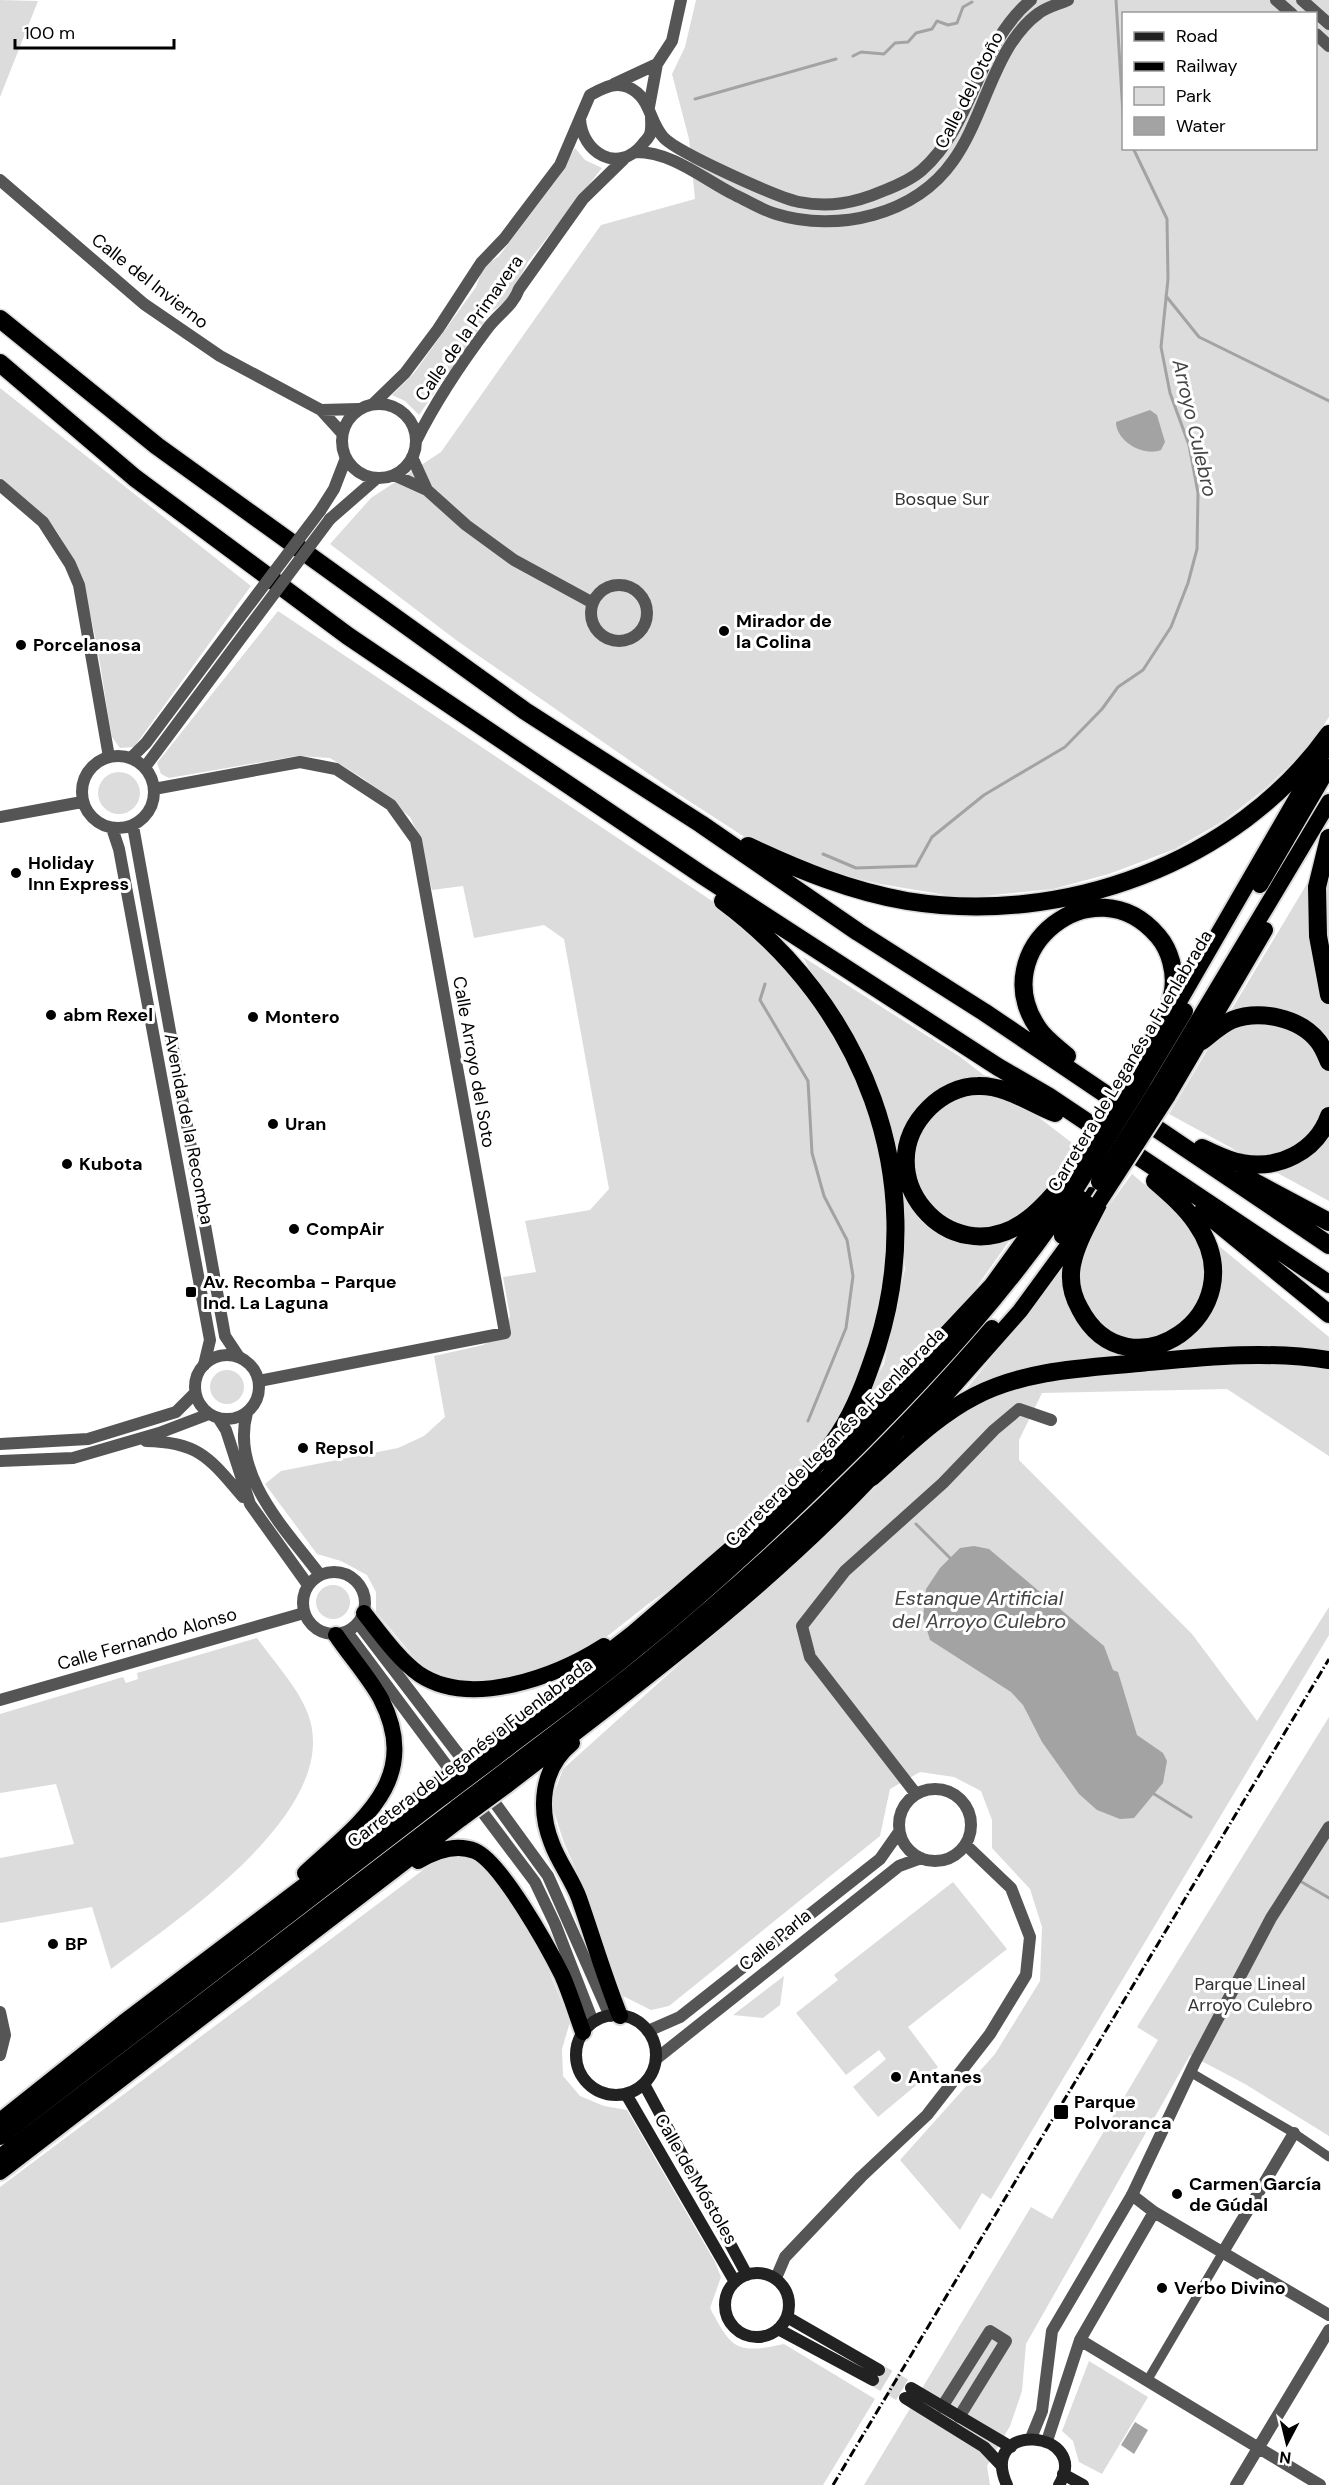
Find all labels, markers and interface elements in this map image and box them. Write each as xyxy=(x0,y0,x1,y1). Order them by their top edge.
scale bar xyxy=(15,12,174,50)
legend xyxy=(1122,12,1317,150)
text: 100 m xyxy=(24,21,75,45)
text: Road xyxy=(1176,24,1218,48)
street label: Calle del Otoño xyxy=(929,27,1009,153)
text: Railway xyxy=(1176,54,1238,78)
text: Park xyxy=(1176,84,1212,108)
text: Water xyxy=(1176,114,1226,138)
street label: Calle del Invierno xyxy=(87,228,213,334)
street label: Calle de la Primavera xyxy=(409,250,529,406)
water label: Arroyo Culebro xyxy=(1166,356,1223,499)
park label: Bosque Sur xyxy=(895,487,990,511)
place label: Mirador de la Colina xyxy=(736,609,832,654)
marker: Mirador de la Colina xyxy=(717,624,731,638)
place label: Porcelanosa xyxy=(33,633,141,657)
marker: Porcelanosa xyxy=(14,638,28,652)
place label: Holiday Inn Express xyxy=(28,851,129,896)
marker: Holiday Inn Express xyxy=(9,866,23,880)
street label: Carretera de Leganés a Fuenlabrada xyxy=(1042,926,1218,1196)
street label: Calle Arroyo del Soto xyxy=(447,974,501,1150)
place label: abm Rexel xyxy=(63,1003,153,1027)
place label: Montero xyxy=(265,1005,340,1029)
marker: abm Rexel xyxy=(44,1008,58,1022)
marker: Montero xyxy=(246,1010,260,1024)
street label: Avenida de la Recomba xyxy=(159,1031,219,1227)
place label: Uran xyxy=(285,1112,326,1136)
marker: Uran xyxy=(266,1117,280,1131)
place label: Kubota xyxy=(79,1152,142,1176)
marker: Kubota xyxy=(60,1157,74,1171)
place label: CompAir xyxy=(306,1217,384,1241)
marker: CompAir xyxy=(287,1222,301,1236)
place label: Av. Recomba - Parque Ind. La Laguna xyxy=(203,1270,397,1315)
marker: Av. Recomba - Parque Ind. La Laguna xyxy=(184,1285,198,1299)
street label: Carretera de Leganés a Fuenlabrada xyxy=(720,1322,950,1552)
place label: Repsol xyxy=(315,1436,374,1460)
marker: Repsol xyxy=(296,1441,310,1455)
water label: Estanque Artificial del Arroyo Culebro xyxy=(892,1585,1066,1634)
street label: Calle Fernando Alonso xyxy=(54,1602,240,1676)
street label: Carretera de Leganés a Fuenlabrada xyxy=(342,1653,598,1853)
street label: Calle Parla xyxy=(734,1904,816,1976)
place label: BP xyxy=(65,1932,88,1956)
marker: BP xyxy=(46,1937,60,1951)
park label: Parque Lineal Arroyo Culebro xyxy=(1187,1972,1313,2017)
place label: Antanes xyxy=(908,2065,982,2089)
marker: Antanes xyxy=(889,2070,903,2084)
place label: Parque Polvoranca xyxy=(1074,2090,1172,2135)
marker: Parque Polvoranca xyxy=(1052,2103,1070,2121)
street label: Calle de Móstoles xyxy=(649,2109,743,2249)
place label: Carmen García de Gúdal xyxy=(1189,2172,1321,2217)
marker: Carmen García de Gúdal xyxy=(1170,2187,1184,2201)
place label: Verbo Divino xyxy=(1174,2276,1286,2300)
marker: Verbo Divino xyxy=(1155,2281,1169,2295)
north arrow xyxy=(1257,2413,1317,2473)
text: N xyxy=(1278,2446,1292,2469)

